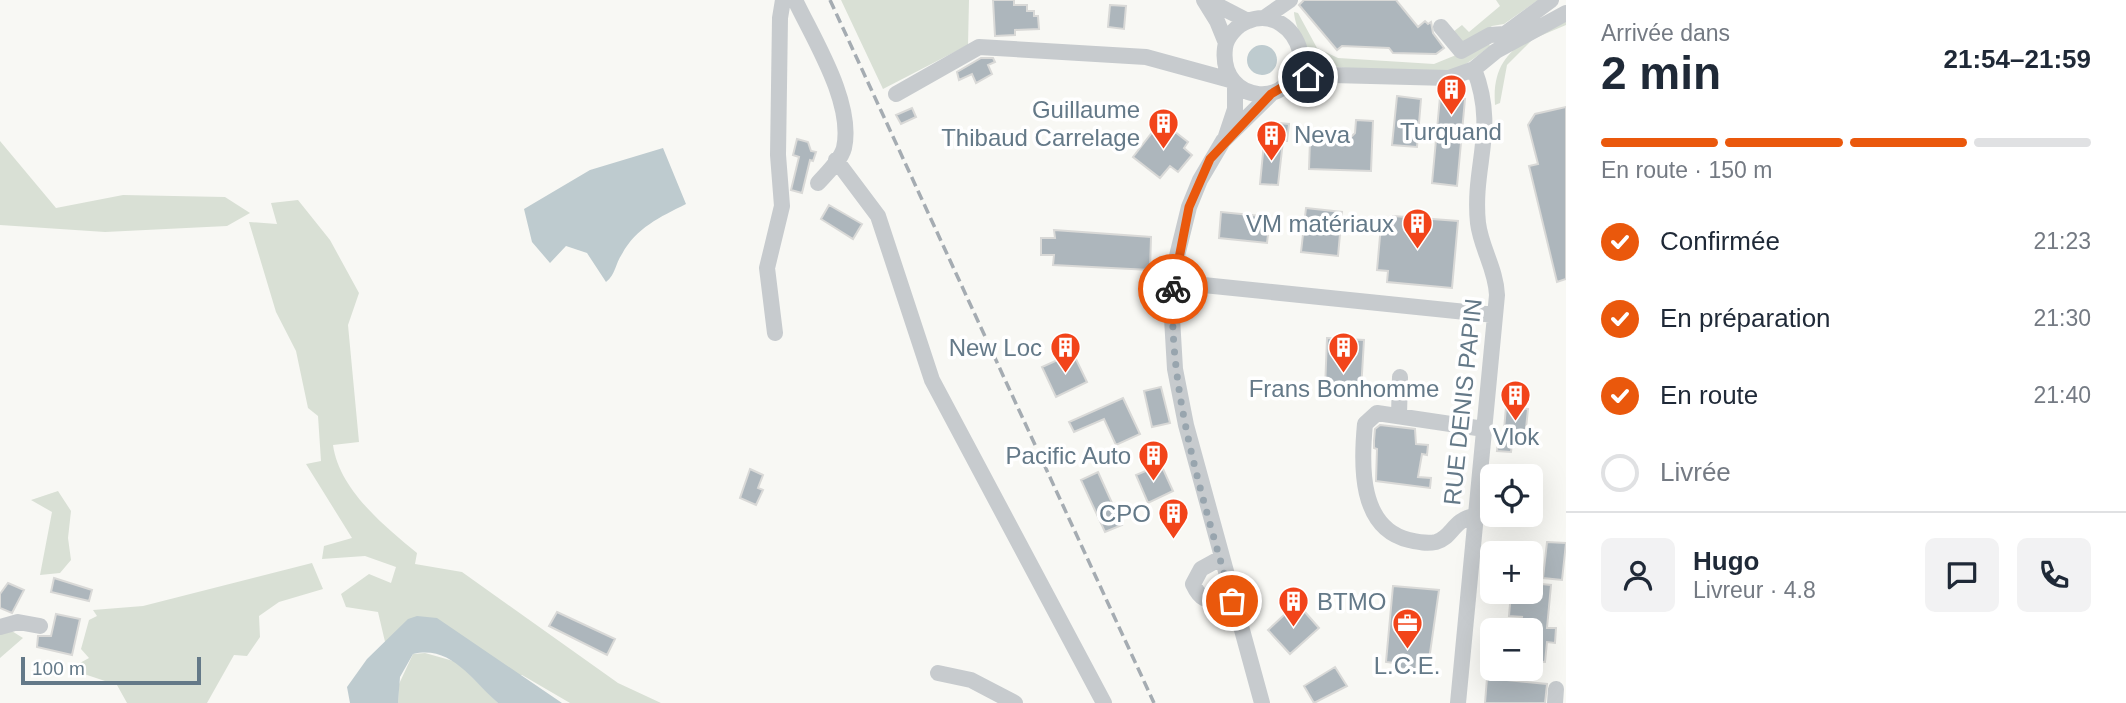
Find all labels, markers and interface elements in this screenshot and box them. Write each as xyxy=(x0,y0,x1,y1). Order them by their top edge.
text: Arrivée dans xyxy=(1601,20,1730,46)
text: 21:54–21:59 xyxy=(1944,44,2091,74)
pin xyxy=(1278,47,1338,107)
text: 2 min xyxy=(1601,47,1721,99)
icon: home xyxy=(1289,58,1327,96)
building icon: Turquand xyxy=(1434,73,1468,117)
place label: Guillaume Thibaud Carrelage xyxy=(941,96,1140,151)
building icon: Guillaume Thibaud Carrelage xyxy=(1146,107,1180,151)
building icon: Neva xyxy=(1254,118,1288,162)
place label: Turquand xyxy=(1400,118,1502,145)
place label: Neva xyxy=(1294,121,1351,148)
text: En route · 150 m xyxy=(1601,157,1772,183)
building icon: VM matériaux xyxy=(1400,207,1434,251)
place label: VM matériaux xyxy=(1246,210,1394,237)
icon: check xyxy=(1601,223,1639,261)
text: Confirmée xyxy=(1660,226,1780,256)
text: 21:23 xyxy=(2033,228,2091,254)
courier xyxy=(1138,254,1208,324)
icon: bike xyxy=(1154,270,1192,308)
street label: RUE DENIS PAPIN xyxy=(1438,297,1487,507)
icon: check xyxy=(1601,300,1639,338)
text: En préparation xyxy=(1660,303,1831,333)
text: 21:30 xyxy=(2033,305,2091,331)
building icon: Frans Bonhomme xyxy=(1327,330,1361,374)
building icon: New Loc xyxy=(1048,331,1082,375)
place label: New Loc xyxy=(949,334,1042,361)
place label: Frans Bonhomme xyxy=(1249,375,1439,402)
icon: check xyxy=(1601,377,1639,415)
building icon: Vlok xyxy=(1499,378,1533,422)
text: En route xyxy=(1660,380,1758,410)
text: 21:40 xyxy=(2033,382,2091,408)
place label: Vlok xyxy=(1493,423,1540,450)
building icon: Pacific Auto xyxy=(1137,439,1171,483)
place label: Pacific Auto xyxy=(1006,442,1131,469)
text: Livrée xyxy=(1660,457,1731,487)
map controls xyxy=(1480,464,1543,681)
button: locate xyxy=(1480,464,1543,527)
building icon: CPO xyxy=(1157,497,1191,541)
place label: CPO xyxy=(1099,500,1151,527)
button: person xyxy=(1601,538,1675,612)
button: chat xyxy=(1925,538,1999,612)
button: phone xyxy=(2017,538,2091,612)
button: + xyxy=(1480,541,1543,604)
text: Hugo xyxy=(1693,546,1759,576)
pin xyxy=(1202,571,1262,631)
text: Livreur · 4.8 xyxy=(1693,577,1816,603)
icon: bag xyxy=(1213,582,1251,620)
building icon: BTMO xyxy=(1277,585,1311,629)
place label: BTMO xyxy=(1317,588,1386,615)
office icon: L.C.E. xyxy=(1390,607,1424,651)
button: − xyxy=(1480,618,1543,681)
place label: L.C.E. xyxy=(1374,652,1440,679)
scale bar xyxy=(21,654,201,686)
text: 100 m xyxy=(32,658,85,679)

